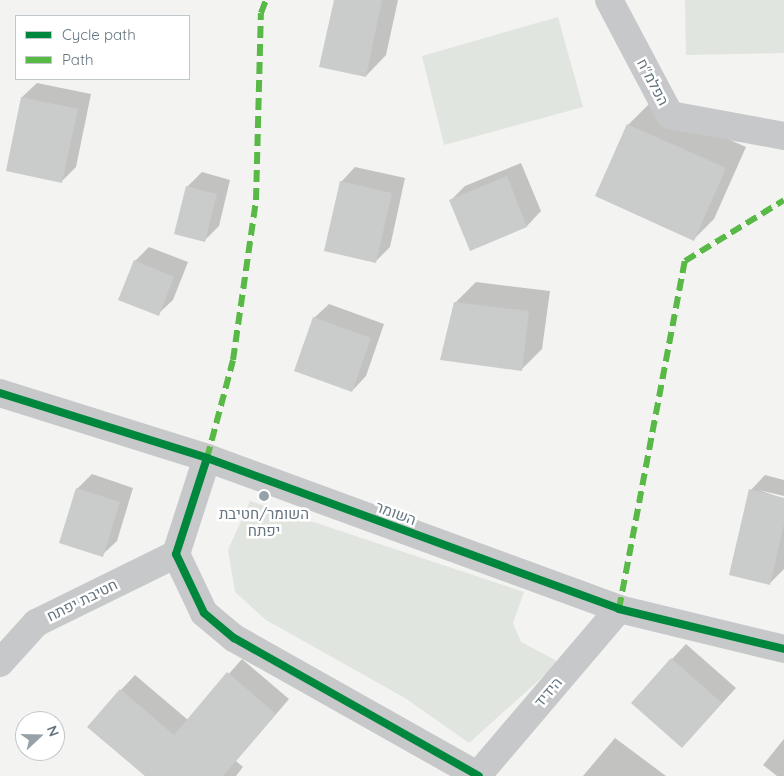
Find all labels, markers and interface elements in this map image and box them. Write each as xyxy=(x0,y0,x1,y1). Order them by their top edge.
legend xyxy=(15,15,190,80)
text: Cycle path xyxy=(62,25,136,44)
text: Path xyxy=(62,50,94,69)
street label: הפלמ"ח xyxy=(633,56,673,108)
marker: השומר/חטיבת יפתח xyxy=(258,490,270,502)
street label: השומר xyxy=(373,497,419,529)
place label: השומר/חטיבת יפתח xyxy=(219,504,309,539)
street label: חטיבת יפתח xyxy=(44,575,120,625)
street label: הידיד xyxy=(530,673,566,711)
north arrow xyxy=(15,711,65,761)
text: N xyxy=(43,723,63,739)

